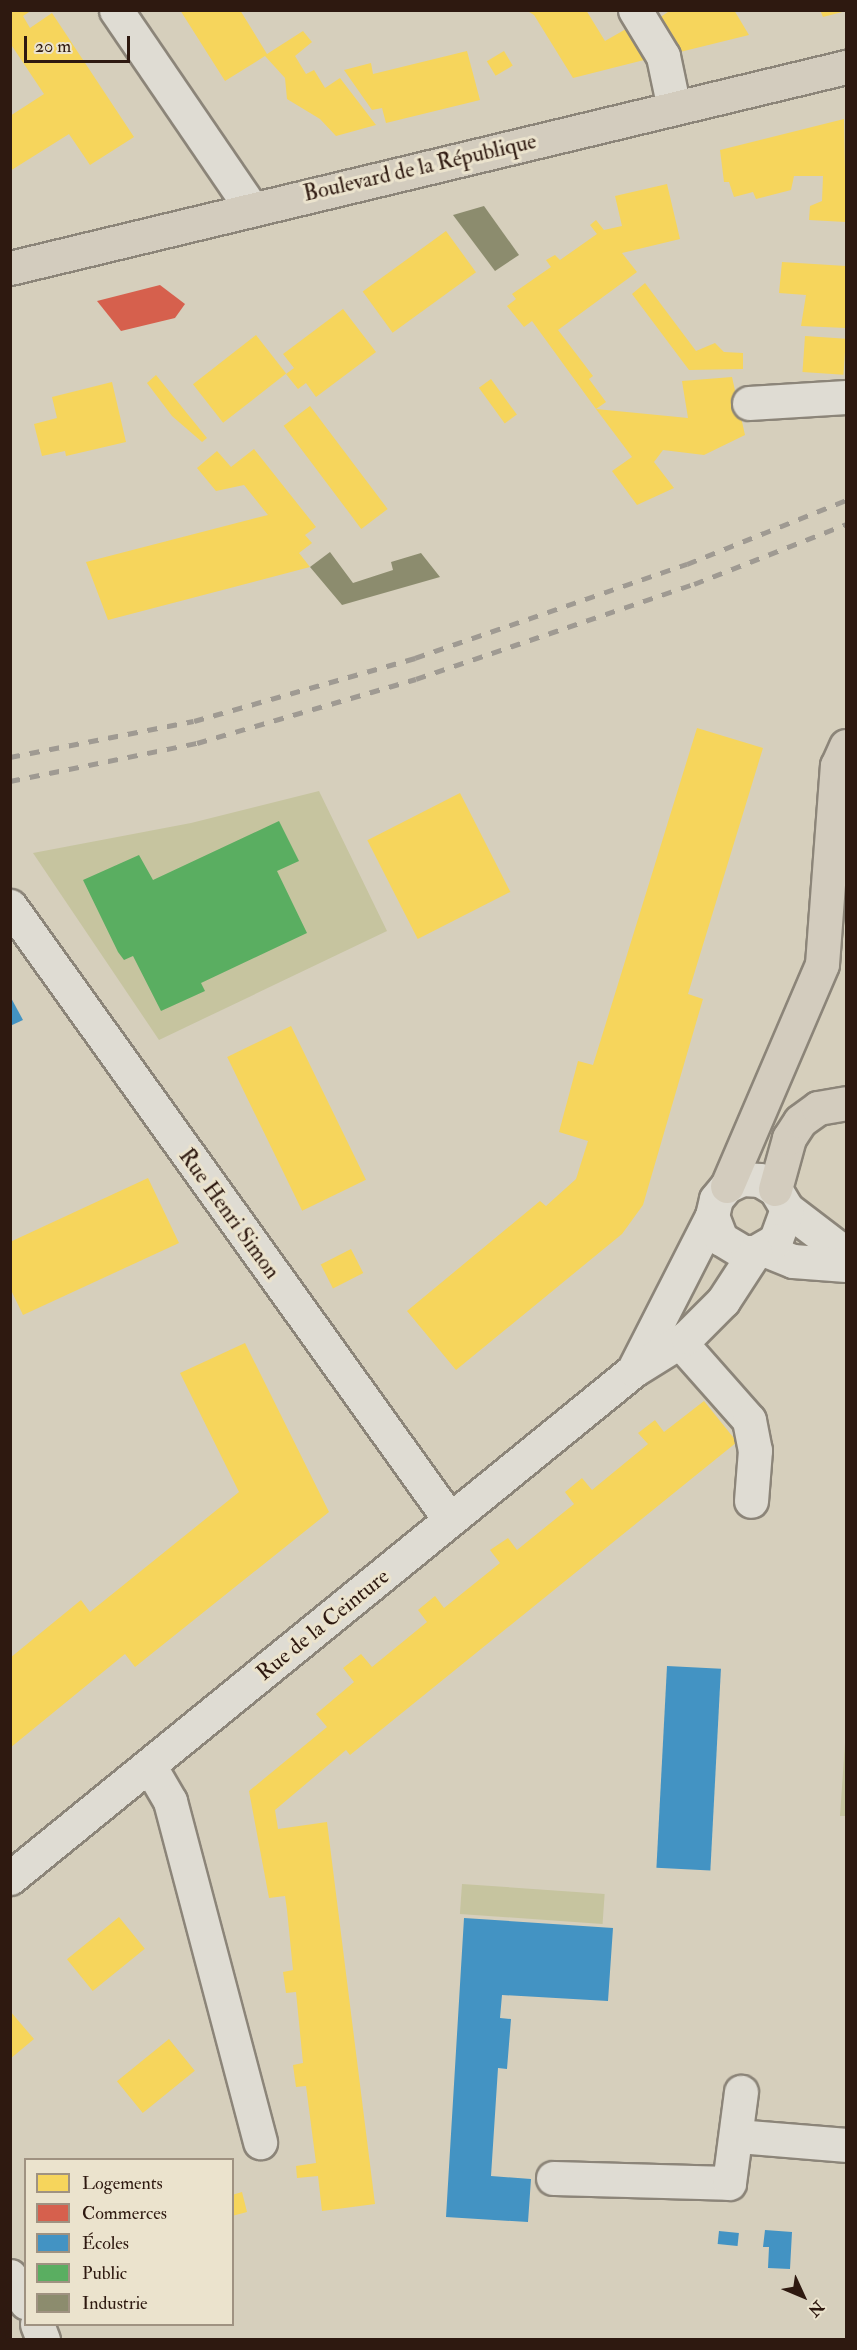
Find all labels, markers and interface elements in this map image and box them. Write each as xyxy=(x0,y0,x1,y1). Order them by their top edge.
scale bar xyxy=(27,24,134,62)
text: 20 m xyxy=(35,35,71,58)
street label: Boulevard de la République xyxy=(301,128,539,208)
street label: Rue Henri Simon xyxy=(173,1144,285,1284)
street label: Rue de la Ceinture xyxy=(251,1563,395,1687)
legend xyxy=(24,2158,234,2326)
text: Logements xyxy=(82,2172,163,2195)
text: Commerces xyxy=(82,2202,167,2225)
text: Écoles xyxy=(82,2232,129,2255)
text: Public xyxy=(82,2262,127,2285)
north arrow xyxy=(773,2266,833,2326)
text: Industrie xyxy=(82,2292,148,2315)
text: N xyxy=(804,2296,828,2321)

